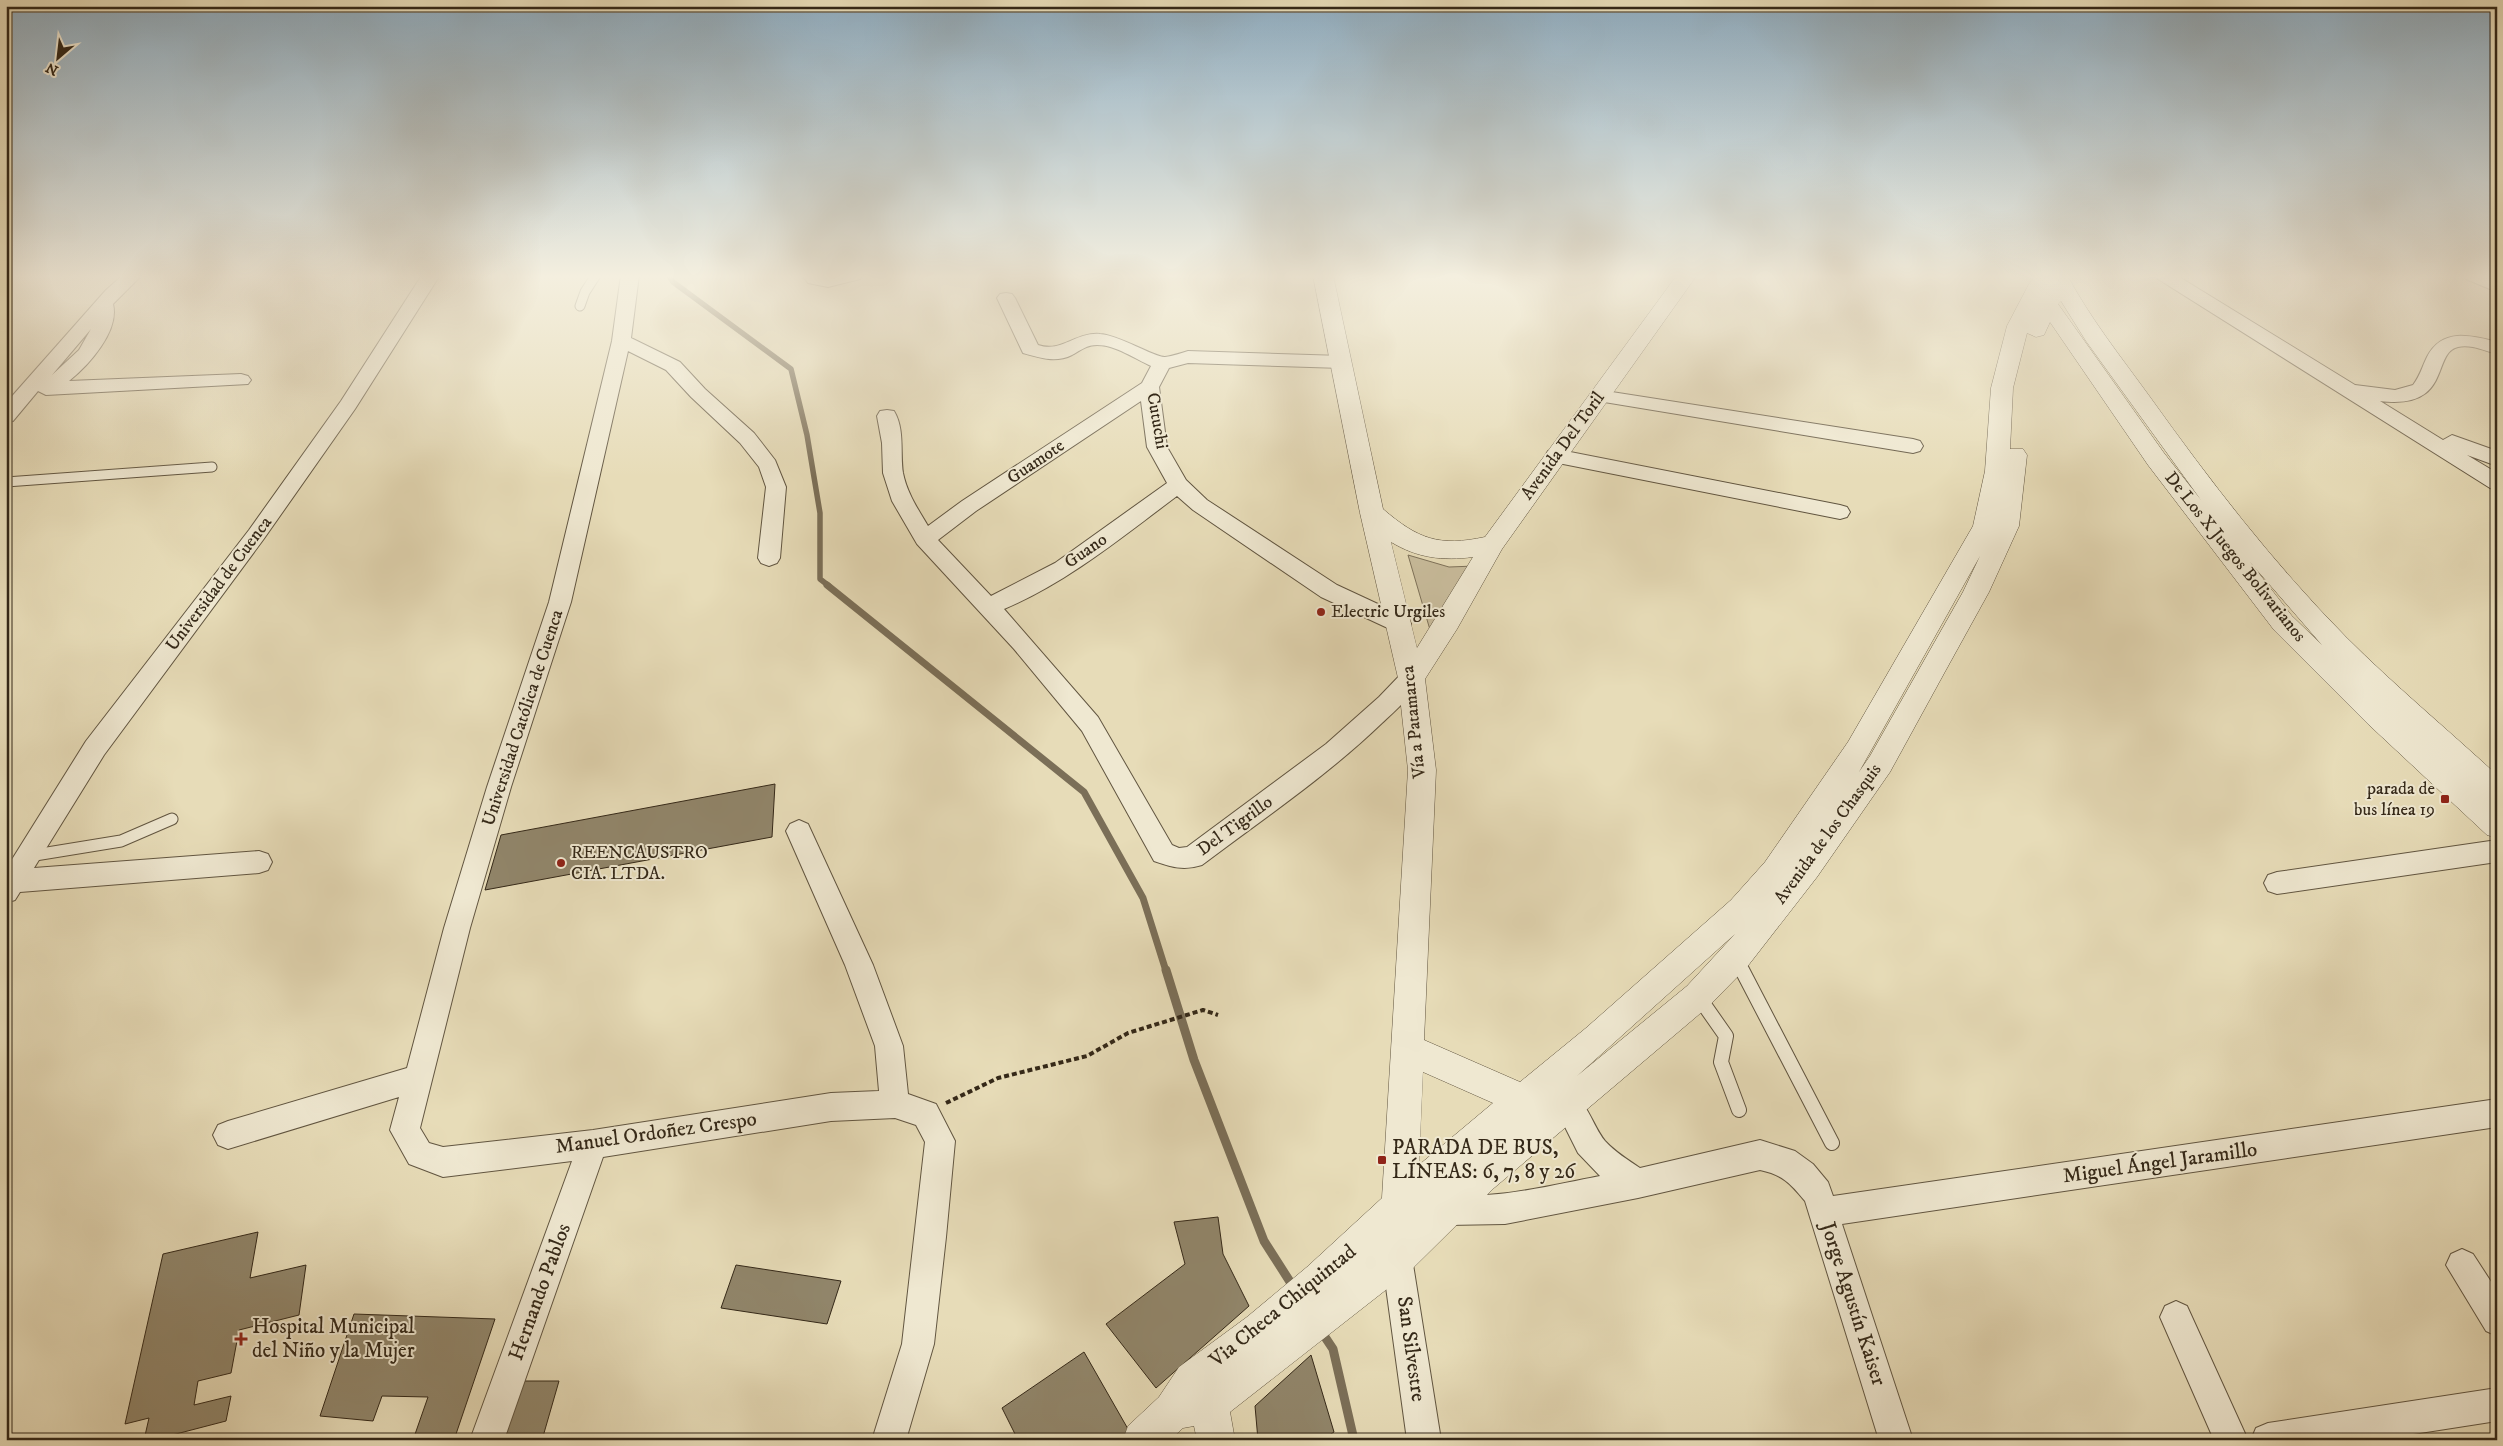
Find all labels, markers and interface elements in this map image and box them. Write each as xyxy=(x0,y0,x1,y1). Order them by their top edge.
north arrow xyxy=(32,32,82,82)
text: N xyxy=(43,58,62,79)
street label: Avenida Del Toril xyxy=(1516,387,1610,504)
street label: Cutuchi xyxy=(1141,391,1173,451)
street label: Guamote xyxy=(1003,435,1069,489)
street label: De Los X Juegos Bolivarianos xyxy=(2160,468,2310,646)
street label: Universidad de Cuenca xyxy=(161,512,277,656)
street label: Guano xyxy=(1060,528,1112,573)
place label: Electric Urgiles xyxy=(1331,601,1445,623)
marker: Electric Urgiles xyxy=(1315,606,1327,618)
street label: Universidad Católica de Cuenca xyxy=(478,607,569,829)
street label: Vía a Patamarca xyxy=(1397,664,1431,780)
street label: Avenida de los Chasquis xyxy=(1770,759,1886,909)
place label: parada de bus línea 19 xyxy=(2354,778,2435,821)
street label: Del Tigrillo xyxy=(1193,791,1277,861)
marker: parada de bus línea 19 xyxy=(2439,793,2451,805)
place label: REENCAUSTRO CIA. LTDA. xyxy=(571,842,708,885)
marker: REENCAUSTRO CIA. LTDA. xyxy=(555,857,567,869)
street label: Manuel Ordoñez Crespo xyxy=(554,1106,758,1160)
street label: Miguel Ángel Jaramillo xyxy=(2061,1134,2259,1190)
place label: PARADA DE BUS, LÍNEAS: 6, 7, 8 y 26 xyxy=(1392,1135,1576,1185)
marker: PARADA DE BUS, LÍNEAS: 6, 7, 8 y 26 xyxy=(1376,1154,1388,1166)
street label: Jorge Agustín Kaiser xyxy=(1814,1217,1892,1389)
street label: Hernando Pablos xyxy=(503,1220,577,1364)
street label: Via Checa Chiquintad xyxy=(1204,1239,1362,1374)
street label: San Silvestre xyxy=(1391,1295,1431,1404)
place label: Hospital Municipal del Niño y la Mujer xyxy=(252,1314,415,1364)
marker: Hospital Municipal del Niño y la Mujer xyxy=(234,1332,248,1346)

